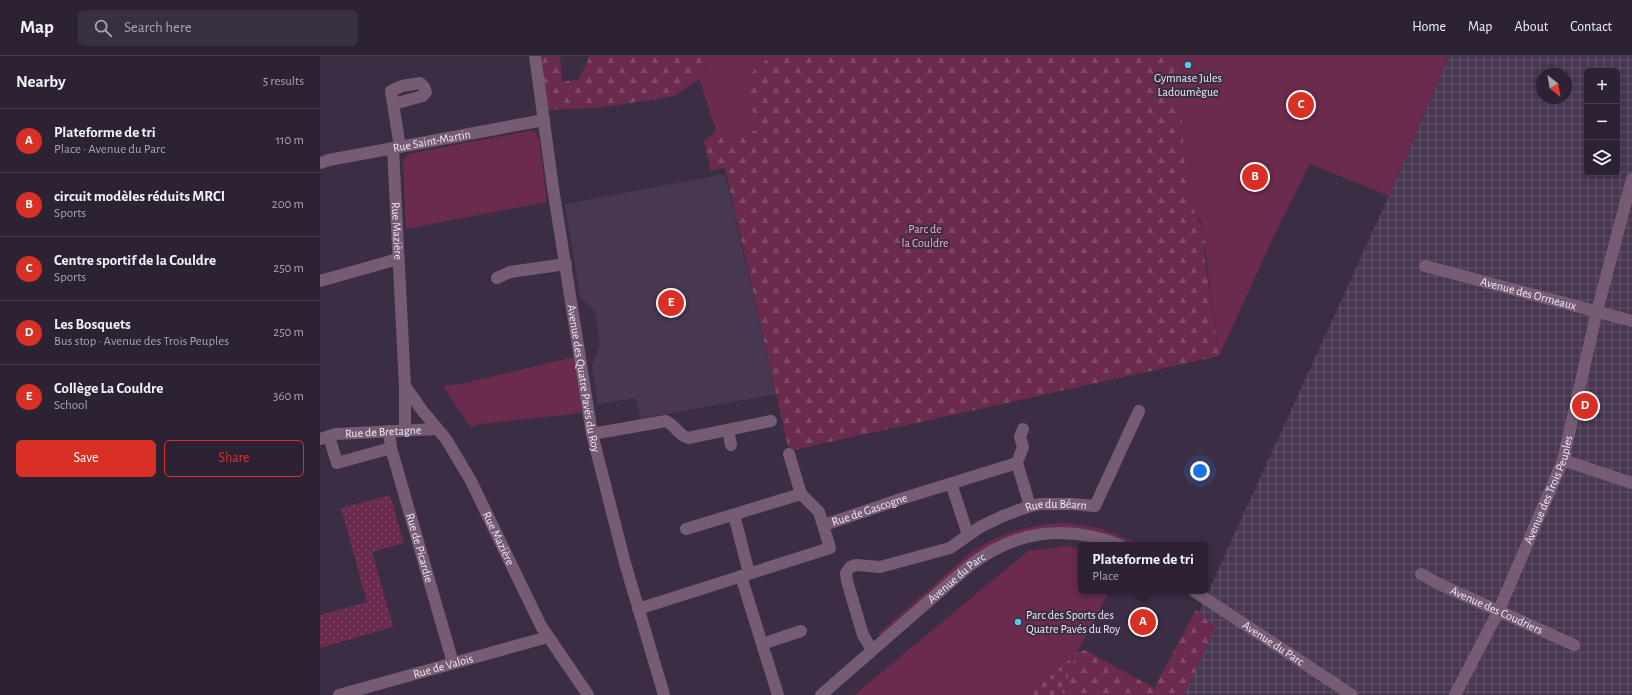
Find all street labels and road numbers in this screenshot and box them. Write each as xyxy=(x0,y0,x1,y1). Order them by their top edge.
street label: Rue Saint-Martin xyxy=(392,128,472,154)
street label: Rue Mazière xyxy=(390,202,405,260)
street label: Avenue des Ormeaux xyxy=(1479,275,1578,312)
street label: Avenue des Quatre Pavés du Roy xyxy=(566,304,602,454)
street label: Rue de Bretagne xyxy=(345,424,422,440)
street label: Avenue des Trois Peuples xyxy=(1522,434,1574,546)
street label: Rue de Gascogne xyxy=(830,491,909,528)
street label: Rue du Béarn xyxy=(1023,498,1087,513)
street label: Rue Mazière xyxy=(481,510,517,567)
street label: Rue de Picardie xyxy=(404,512,435,584)
street label: Avenue du Parc xyxy=(925,550,988,605)
street label: Avenue des Coudriers xyxy=(1449,584,1545,636)
street label: Avenue du Parc xyxy=(1240,619,1307,668)
street label: Rue de Valois xyxy=(412,652,474,680)

